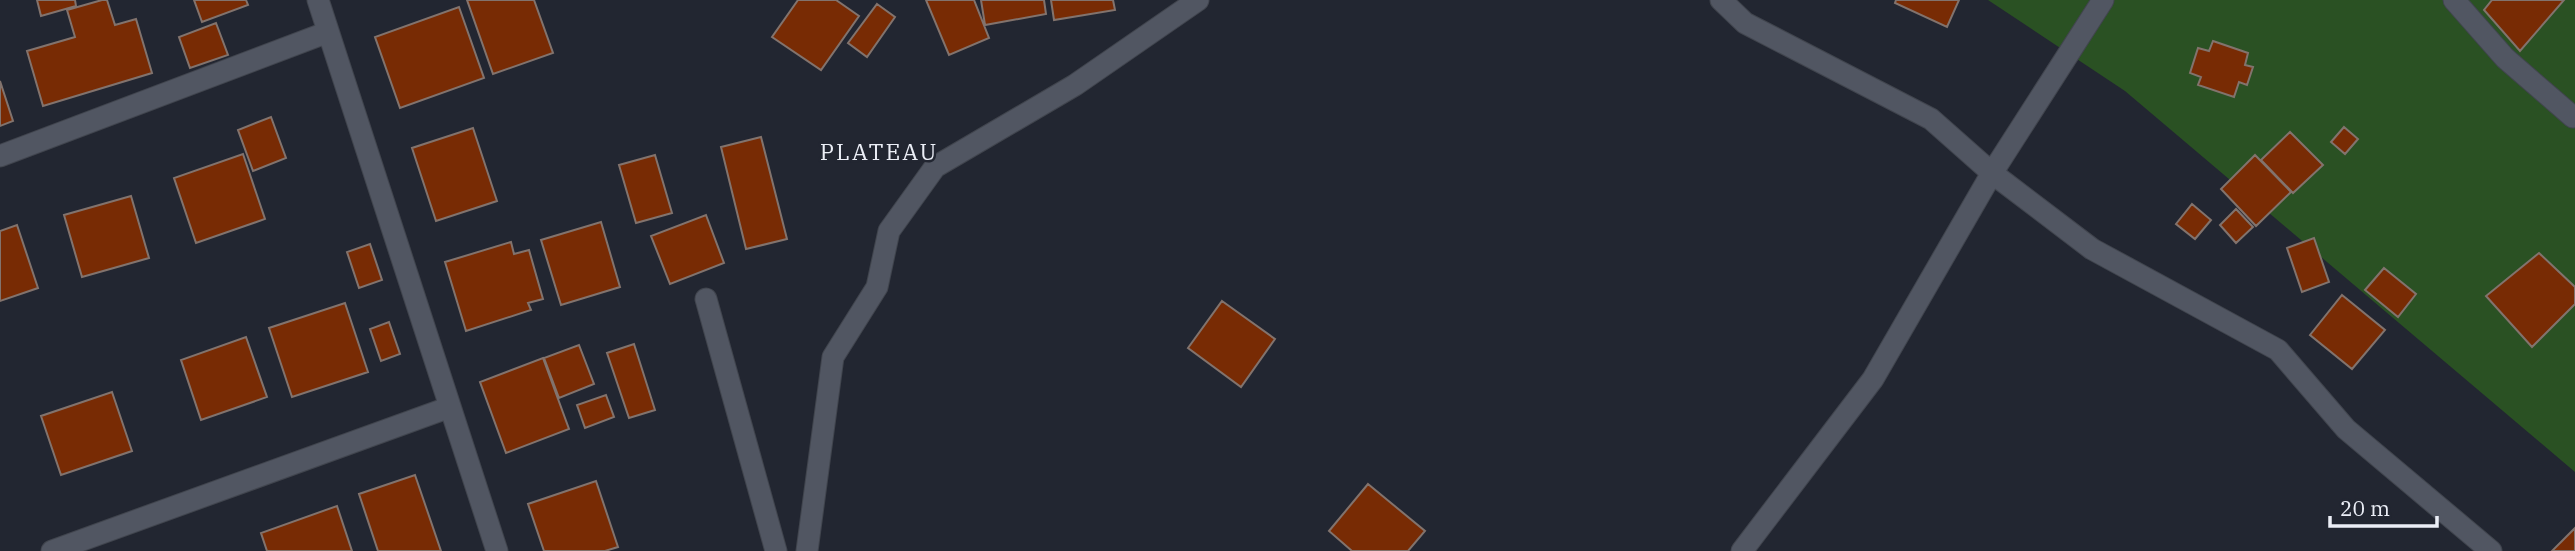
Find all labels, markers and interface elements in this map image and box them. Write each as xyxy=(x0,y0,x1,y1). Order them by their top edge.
district label: PLATEAU xyxy=(820,136,938,166)
scale bar xyxy=(2330,484,2437,528)
text: 20 m xyxy=(2340,494,2390,522)

